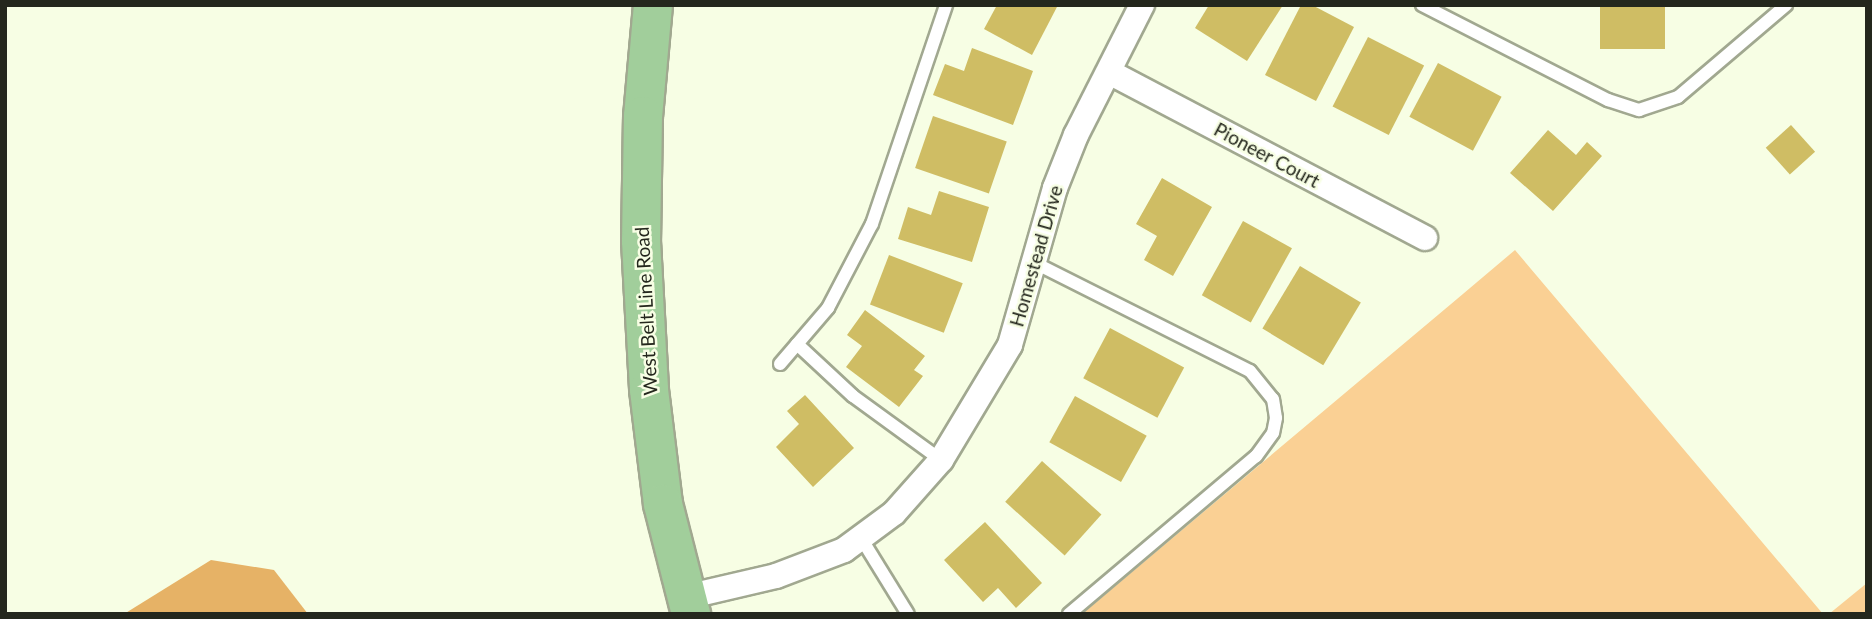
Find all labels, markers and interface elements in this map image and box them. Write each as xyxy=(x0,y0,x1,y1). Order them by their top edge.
street label: Pioneer Court xyxy=(1210,118,1324,192)
street label: Homestead Drive xyxy=(1005,183,1067,329)
street label: West Belt Line Road xyxy=(630,226,662,396)

